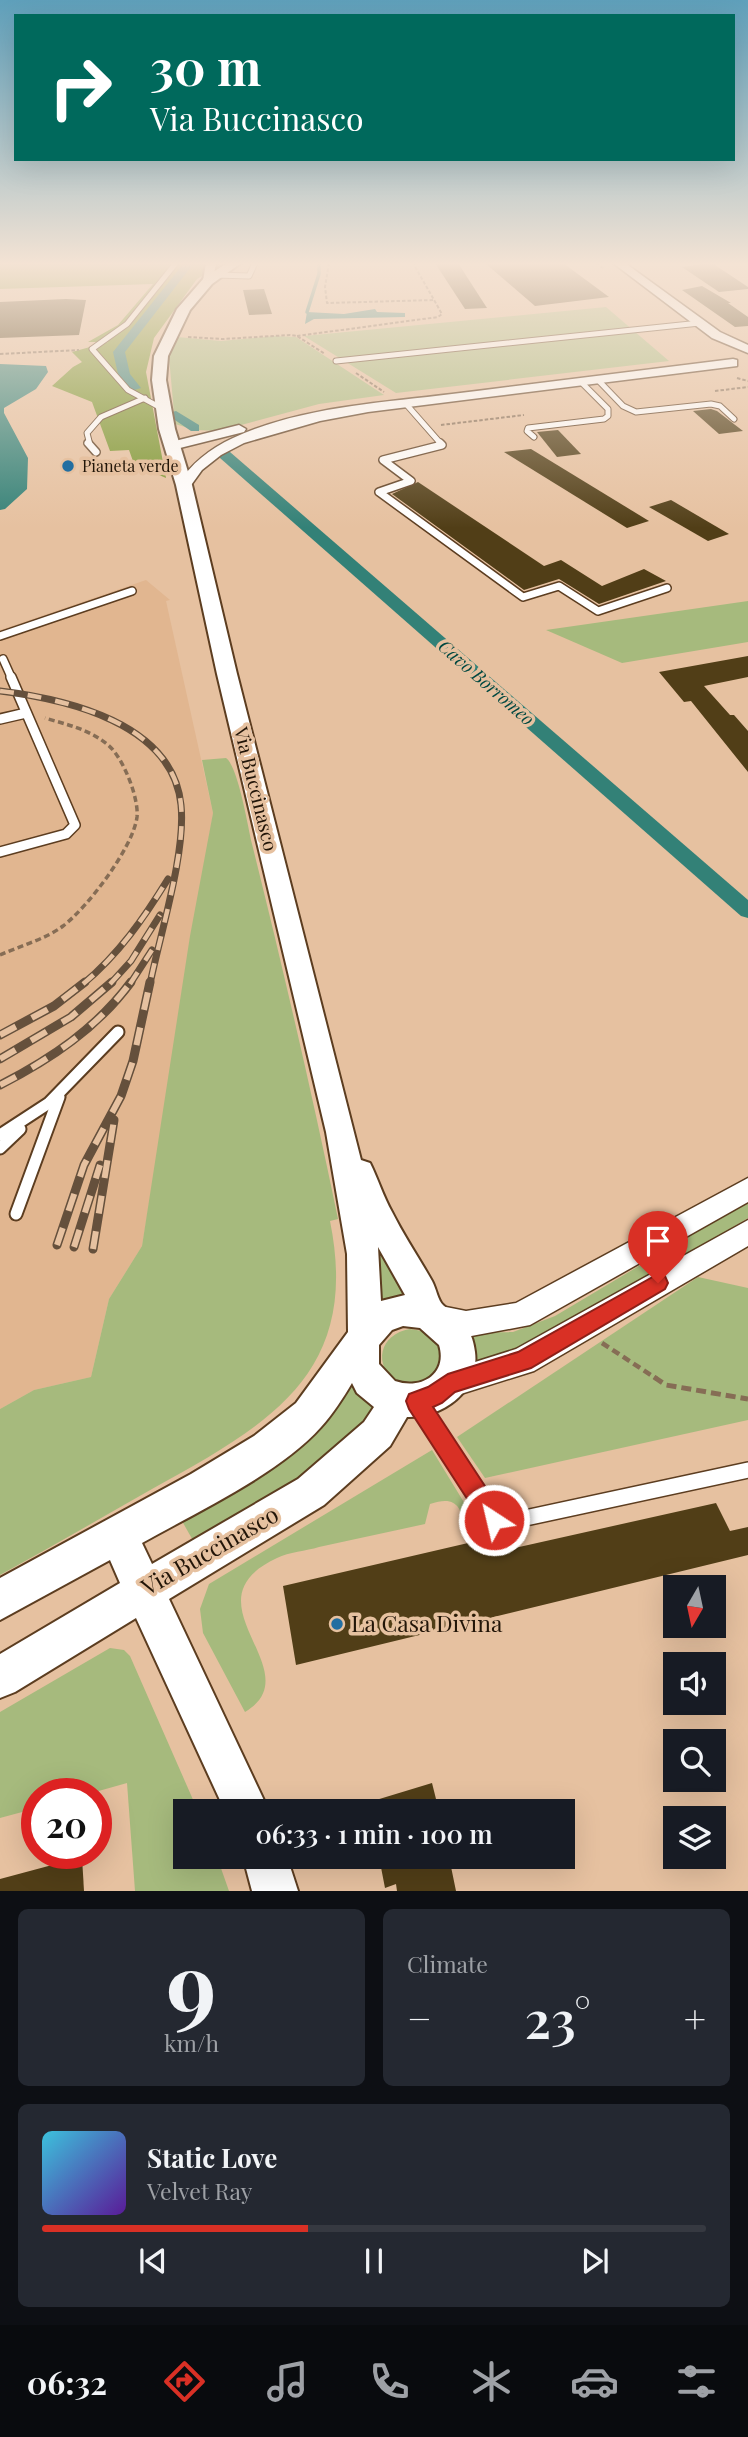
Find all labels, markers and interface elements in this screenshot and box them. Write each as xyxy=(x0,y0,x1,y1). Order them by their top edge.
text: 30 m xyxy=(150,33,261,98)
icon: right xyxy=(35,42,126,133)
text: Via Buccinasco xyxy=(150,96,364,139)
place label: Pianeta verde xyxy=(82,455,179,476)
marker: Pianeta verde xyxy=(60,458,76,474)
water label: Cavo Borromeo xyxy=(434,634,540,731)
street label: Via Buccinasco xyxy=(229,723,285,853)
pin xyxy=(628,1211,688,1283)
icon: arrive xyxy=(639,1222,677,1260)
position arrow xyxy=(457,1483,531,1557)
street label: Via Buccinasco xyxy=(134,1498,283,1602)
north arrow xyxy=(663,1575,726,1638)
map controls xyxy=(663,1575,726,1869)
place label: La Casa Divina xyxy=(351,1607,503,1638)
marker: La Casa Divina xyxy=(329,1616,345,1632)
button: sound xyxy=(663,1652,726,1715)
button: search xyxy=(663,1729,726,1792)
speed limit sign: 20 xyxy=(21,1778,112,1869)
button: layers xyxy=(663,1806,726,1869)
text: 06:33 · 1 min · 100 m xyxy=(255,1816,493,1851)
text: 9 xyxy=(166,1921,217,2042)
text: Climate xyxy=(407,1948,488,1979)
text: 23° xyxy=(525,1983,591,2052)
text: − xyxy=(407,1992,432,2043)
text: + xyxy=(684,1992,706,2043)
text: km/h xyxy=(164,2027,219,2058)
text: Static Love xyxy=(147,2140,277,2175)
text: Velvet Ray xyxy=(147,2175,252,2206)
icon: previous xyxy=(134,2242,172,2280)
icon: pause xyxy=(355,2242,393,2280)
icon: next xyxy=(576,2242,614,2280)
icon: directions xyxy=(160,2357,209,2406)
icon: music xyxy=(263,2357,312,2406)
icon: phone xyxy=(365,2357,414,2406)
icon: climate xyxy=(467,2357,516,2406)
icon: car xyxy=(570,2357,619,2406)
icon: filters xyxy=(672,2357,721,2406)
text: 06:32 xyxy=(27,2360,107,2403)

